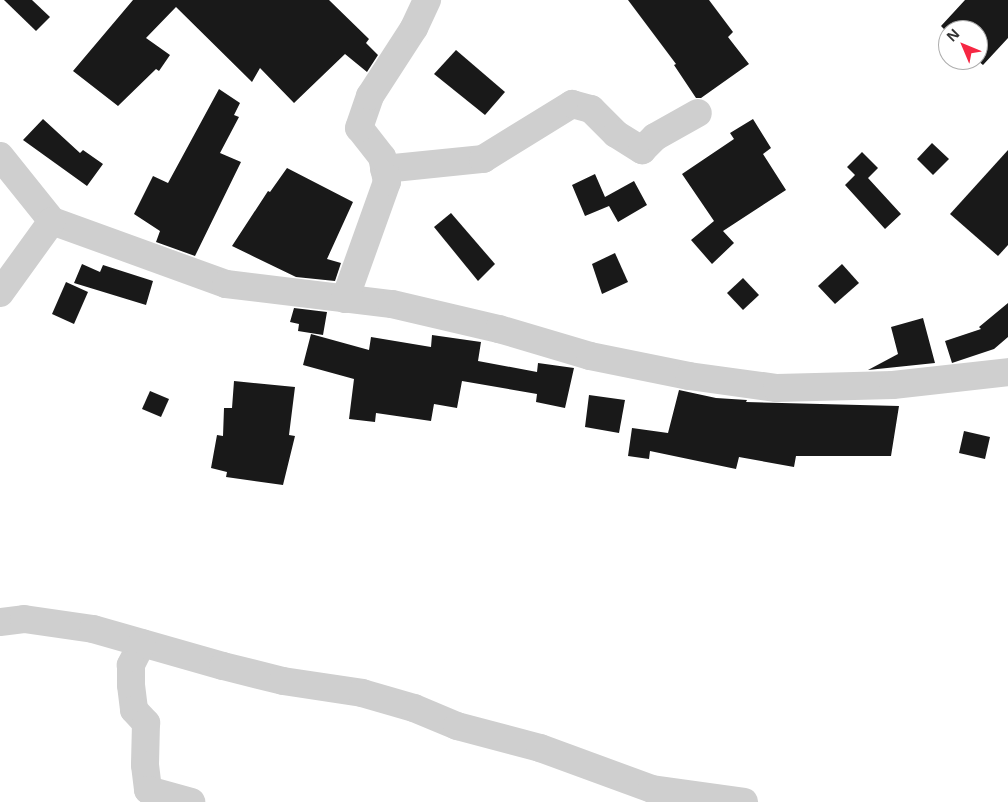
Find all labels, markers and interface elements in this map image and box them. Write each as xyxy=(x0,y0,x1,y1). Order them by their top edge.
north arrow xyxy=(938,20,988,70)
text: N xyxy=(942,24,963,45)

